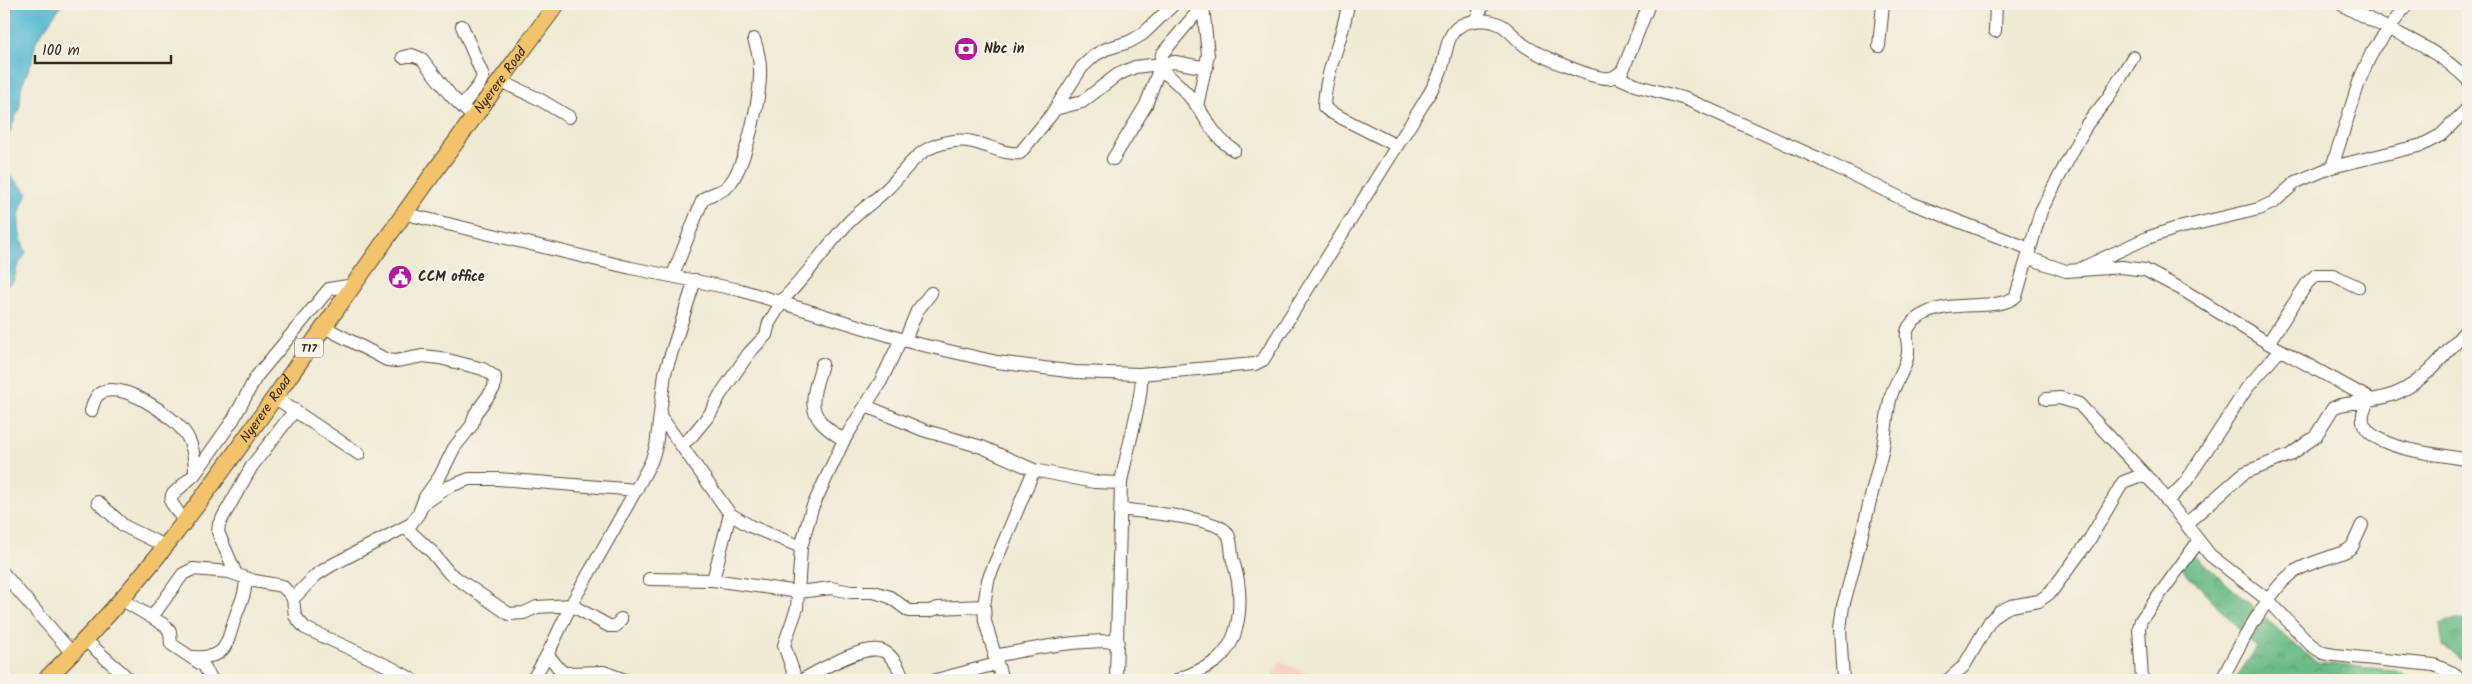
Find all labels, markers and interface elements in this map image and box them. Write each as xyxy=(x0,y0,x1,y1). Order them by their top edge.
scale bar xyxy=(35,32,171,64)
bank icon: Nbc in xyxy=(953,36,979,62)
place label: Nbc in xyxy=(984,38,1025,60)
text: 100 m xyxy=(42,39,80,63)
street label: Nyerere Road xyxy=(469,42,533,118)
public building icon: CCM office xyxy=(387,264,413,290)
place label: CCM office xyxy=(418,266,485,288)
road number: T17 xyxy=(295,338,323,358)
street label: Nyerere Road xyxy=(235,370,298,448)

